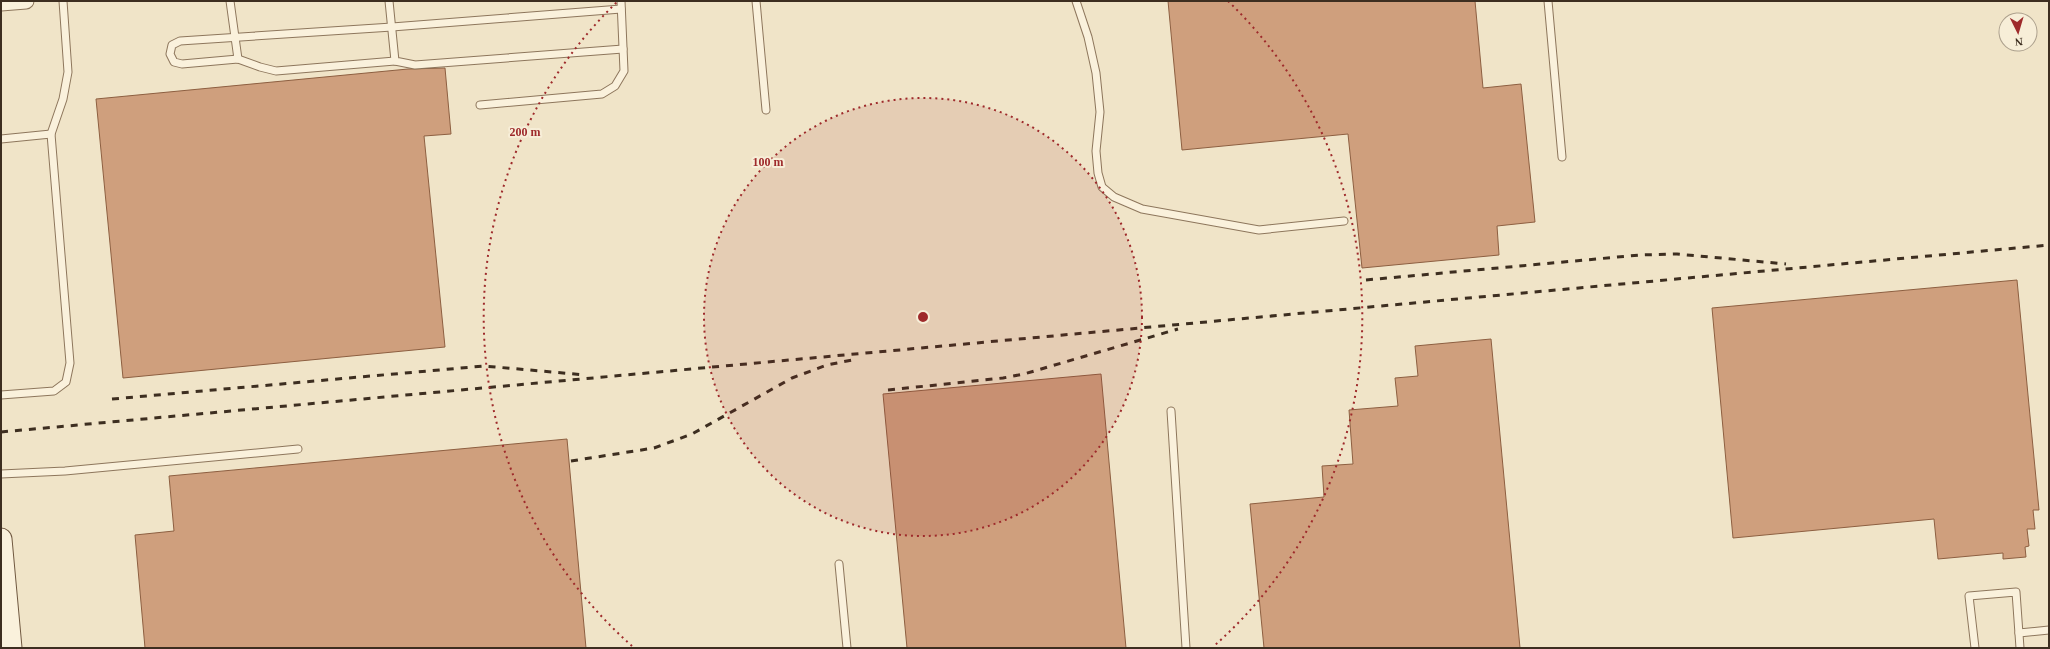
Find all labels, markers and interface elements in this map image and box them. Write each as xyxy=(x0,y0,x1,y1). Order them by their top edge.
north arrow xyxy=(1998,12,2038,52)
text: N xyxy=(2014,36,2023,48)
text: 200 m xyxy=(510,125,541,139)
text: 100 m xyxy=(753,155,784,169)
centre of rings xyxy=(916,310,930,324)

